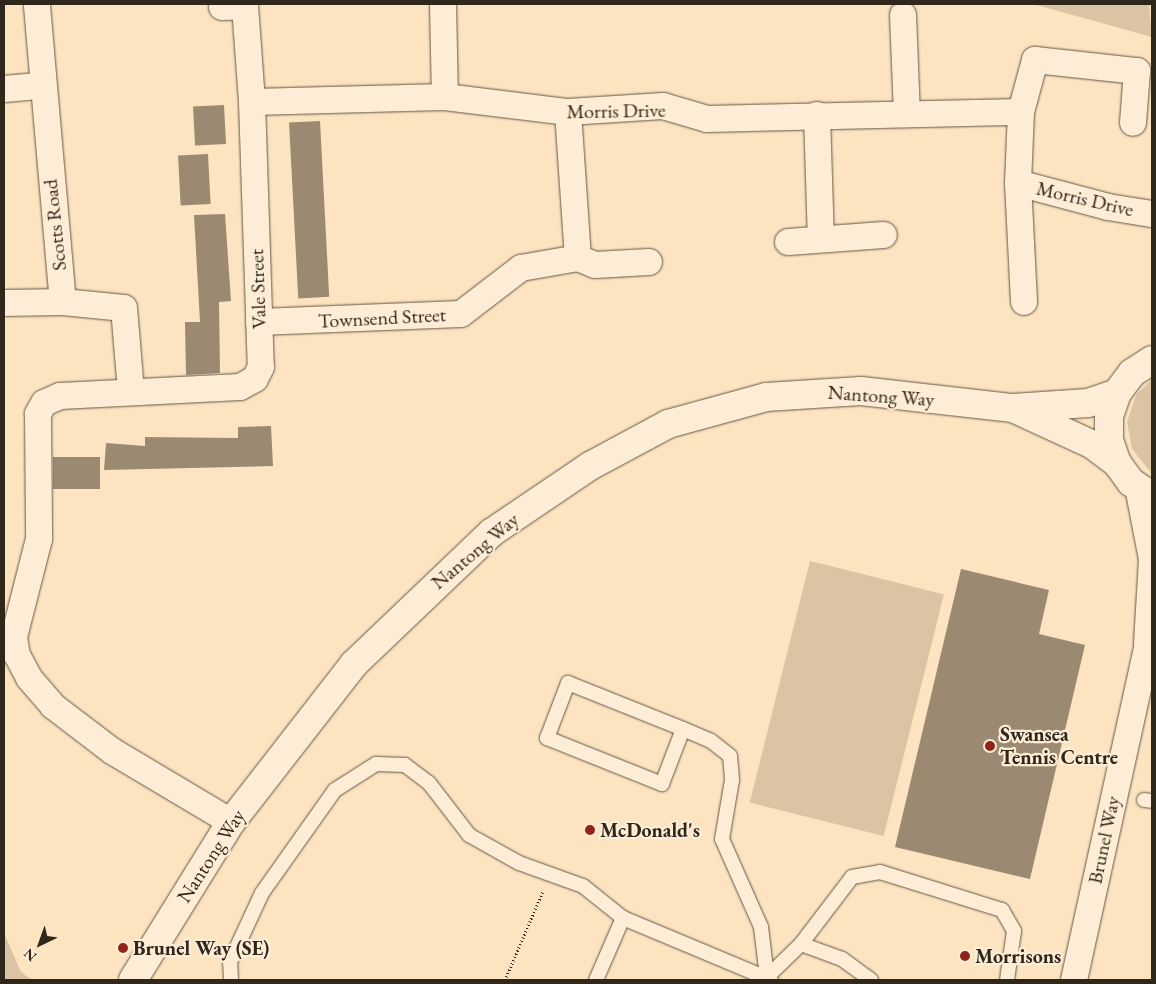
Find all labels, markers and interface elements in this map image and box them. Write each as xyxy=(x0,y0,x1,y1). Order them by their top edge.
street label: Morris Drive xyxy=(566,98,666,124)
street label: Morris Drive xyxy=(1034,176,1136,222)
street label: Scotts Road xyxy=(38,178,72,272)
street label: Vale Street xyxy=(245,249,271,329)
street label: Townsend Street xyxy=(317,303,447,333)
street label: Nantong Way xyxy=(827,380,935,412)
street label: Nantong Way xyxy=(426,508,524,594)
place label: Swansea Tennis Centre xyxy=(1000,722,1118,769)
marker: Swansea Tennis Centre xyxy=(984,740,996,752)
street label: Brunel Way xyxy=(1083,794,1125,886)
street label: Nantong Way xyxy=(172,805,250,907)
place label: McDonald's xyxy=(600,818,700,842)
marker: McDonald's xyxy=(584,824,596,836)
north arrow xyxy=(15,919,65,969)
place label: Brunel Way (SE) xyxy=(133,936,269,960)
marker: Brunel Way (SE) xyxy=(117,942,129,954)
place label: Morrisons xyxy=(975,944,1061,968)
text: N xyxy=(20,945,40,966)
marker: Morrisons xyxy=(959,950,971,962)

